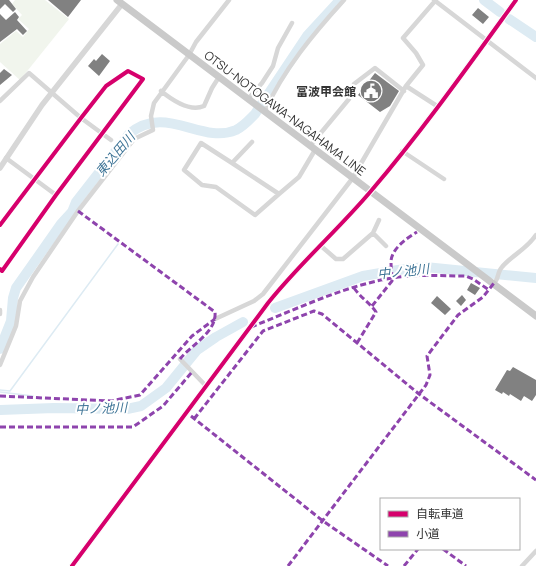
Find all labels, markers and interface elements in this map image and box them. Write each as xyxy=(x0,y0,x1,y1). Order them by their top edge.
street label: OTSU-NOTOGAWA-NAGAHAMA LINE xyxy=(201,47,369,180)
public building icon: 冨波甲会館 xyxy=(358,78,384,104)
place label: 冨波甲会館 xyxy=(296,83,356,100)
water label: 東込田川 xyxy=(91,127,140,180)
water label: 中ノ池川 xyxy=(376,259,432,283)
water label: 中ノ池川 xyxy=(75,398,129,418)
legend xyxy=(380,498,520,550)
text: 自転車道 xyxy=(416,505,464,522)
text: 小道 xyxy=(416,525,440,542)

